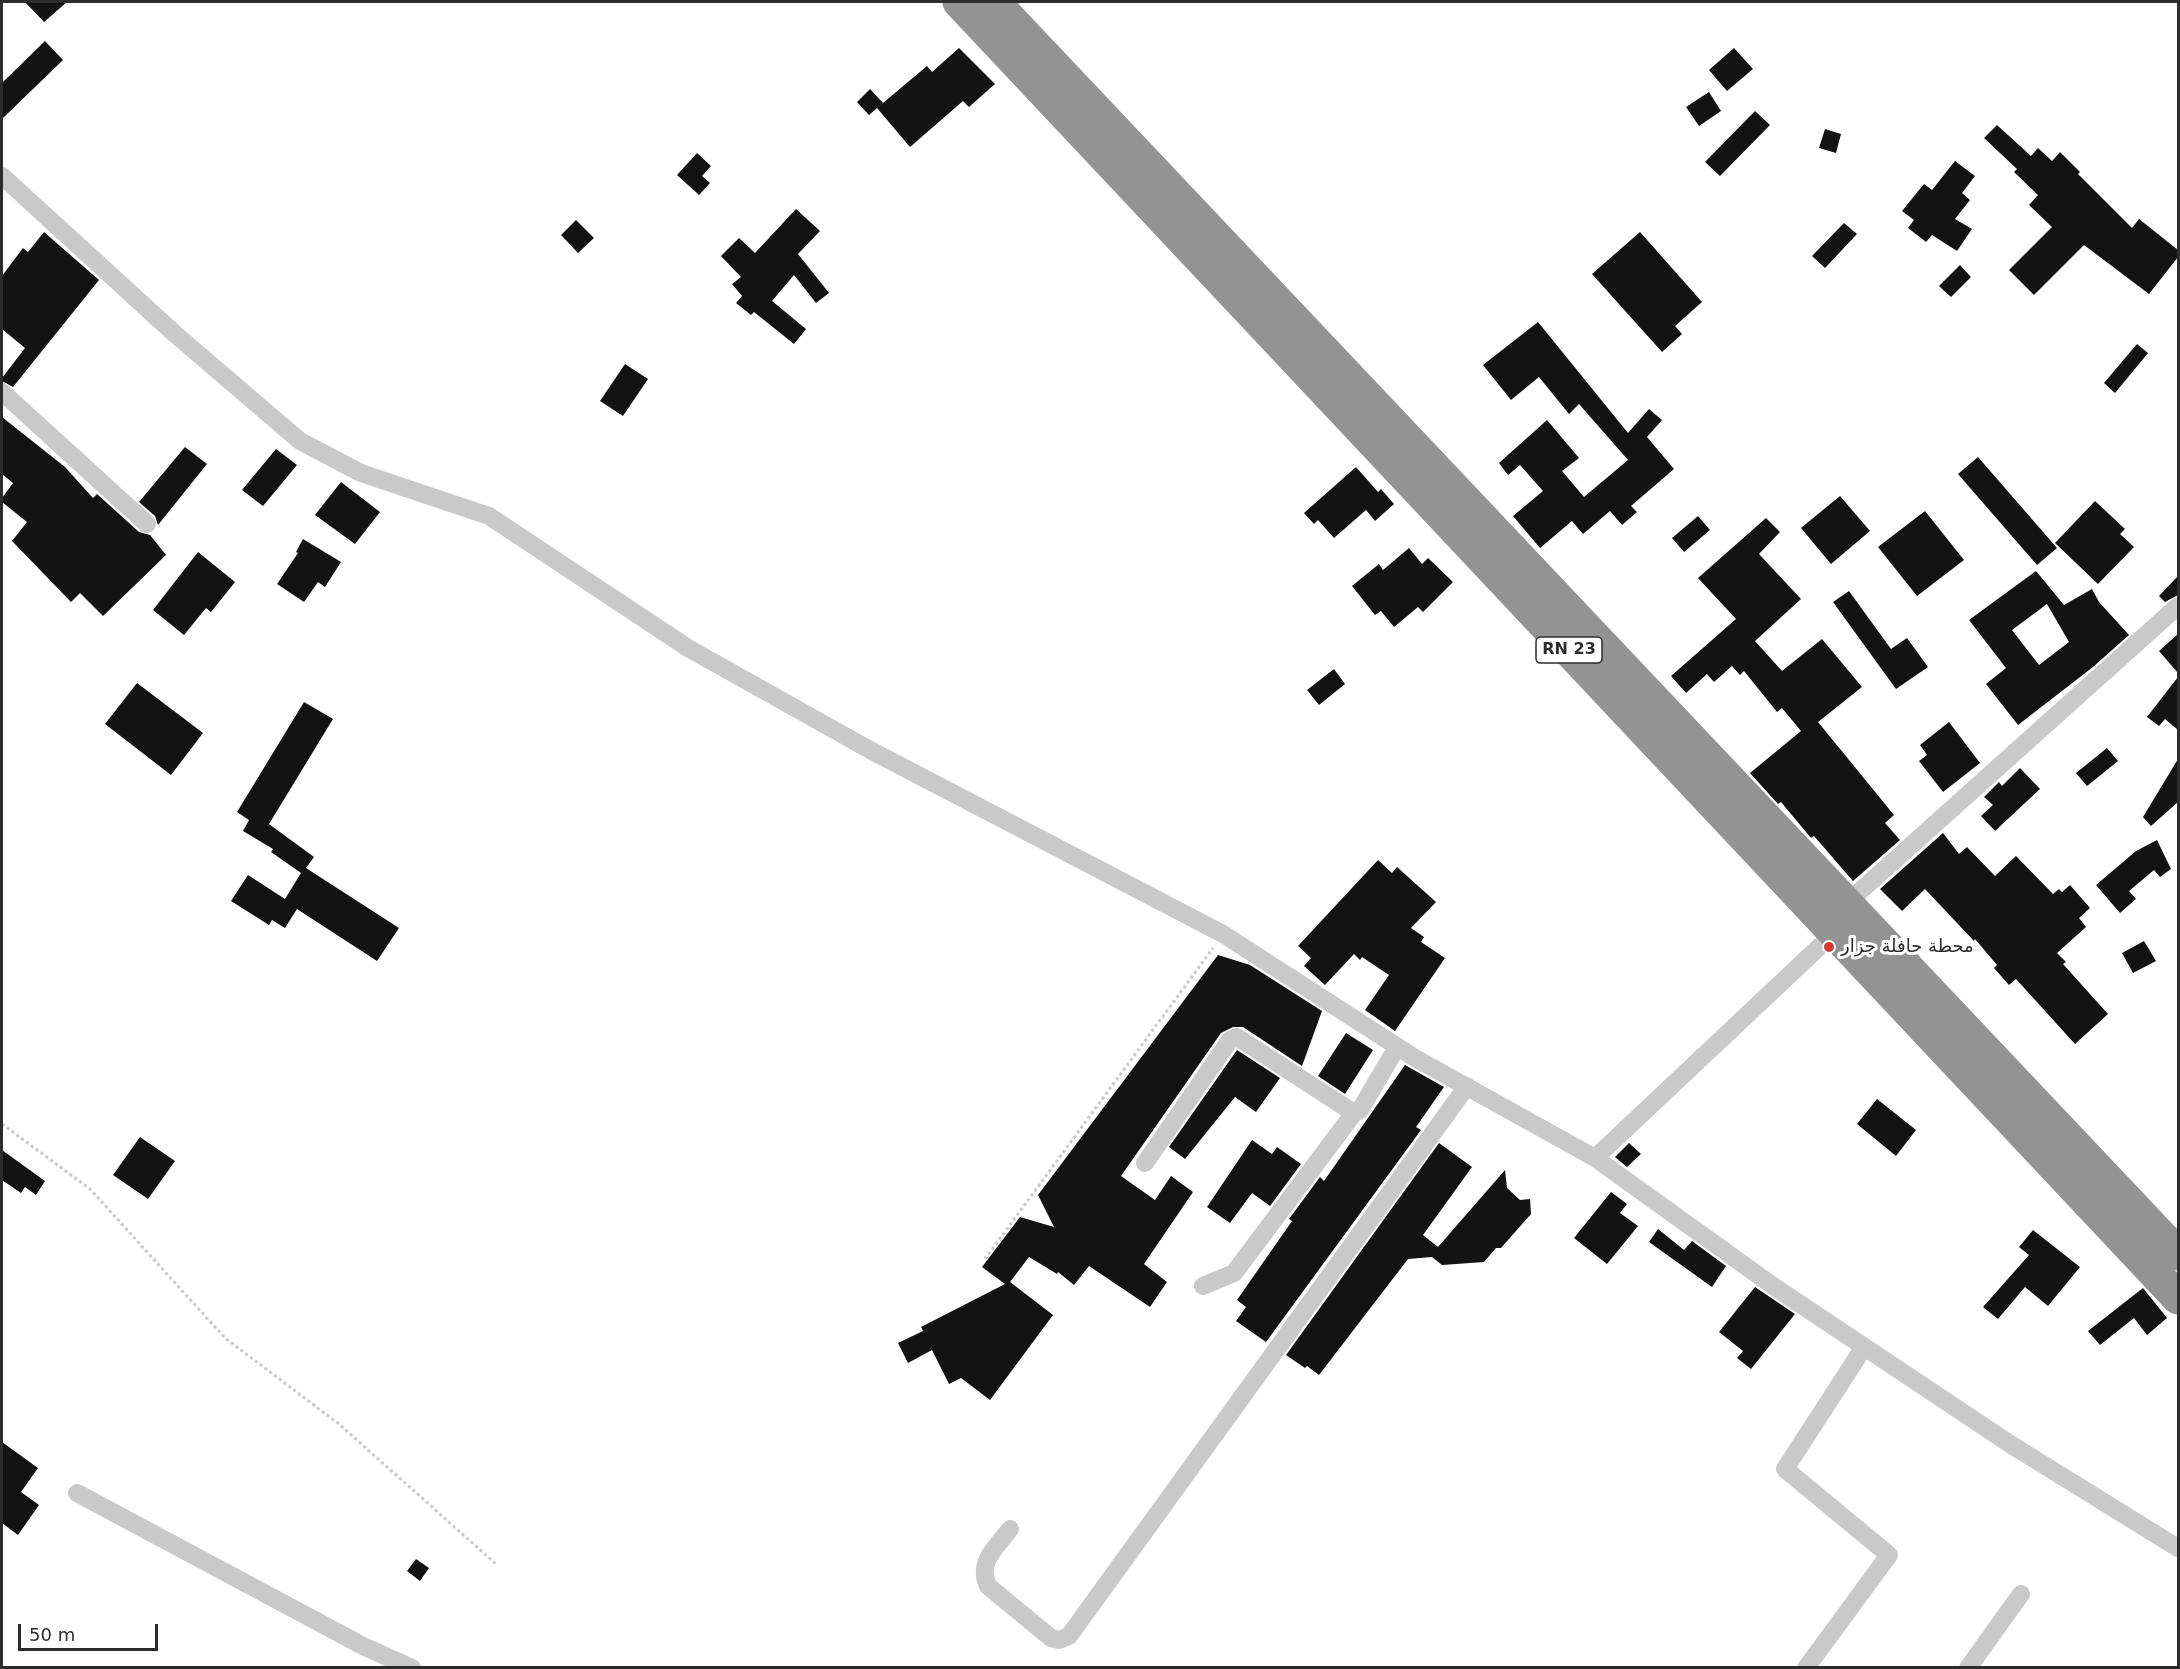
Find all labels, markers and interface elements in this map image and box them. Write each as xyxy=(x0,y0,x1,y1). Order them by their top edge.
road number: RN 23 xyxy=(1536,637,1602,663)
place label: محطة حافلة جزار xyxy=(1841,936,1974,958)
marker: محطة حافلة جزار xyxy=(1822,940,1836,954)
scale bar xyxy=(21,1612,160,1650)
text: 50 m xyxy=(29,1624,75,1645)

